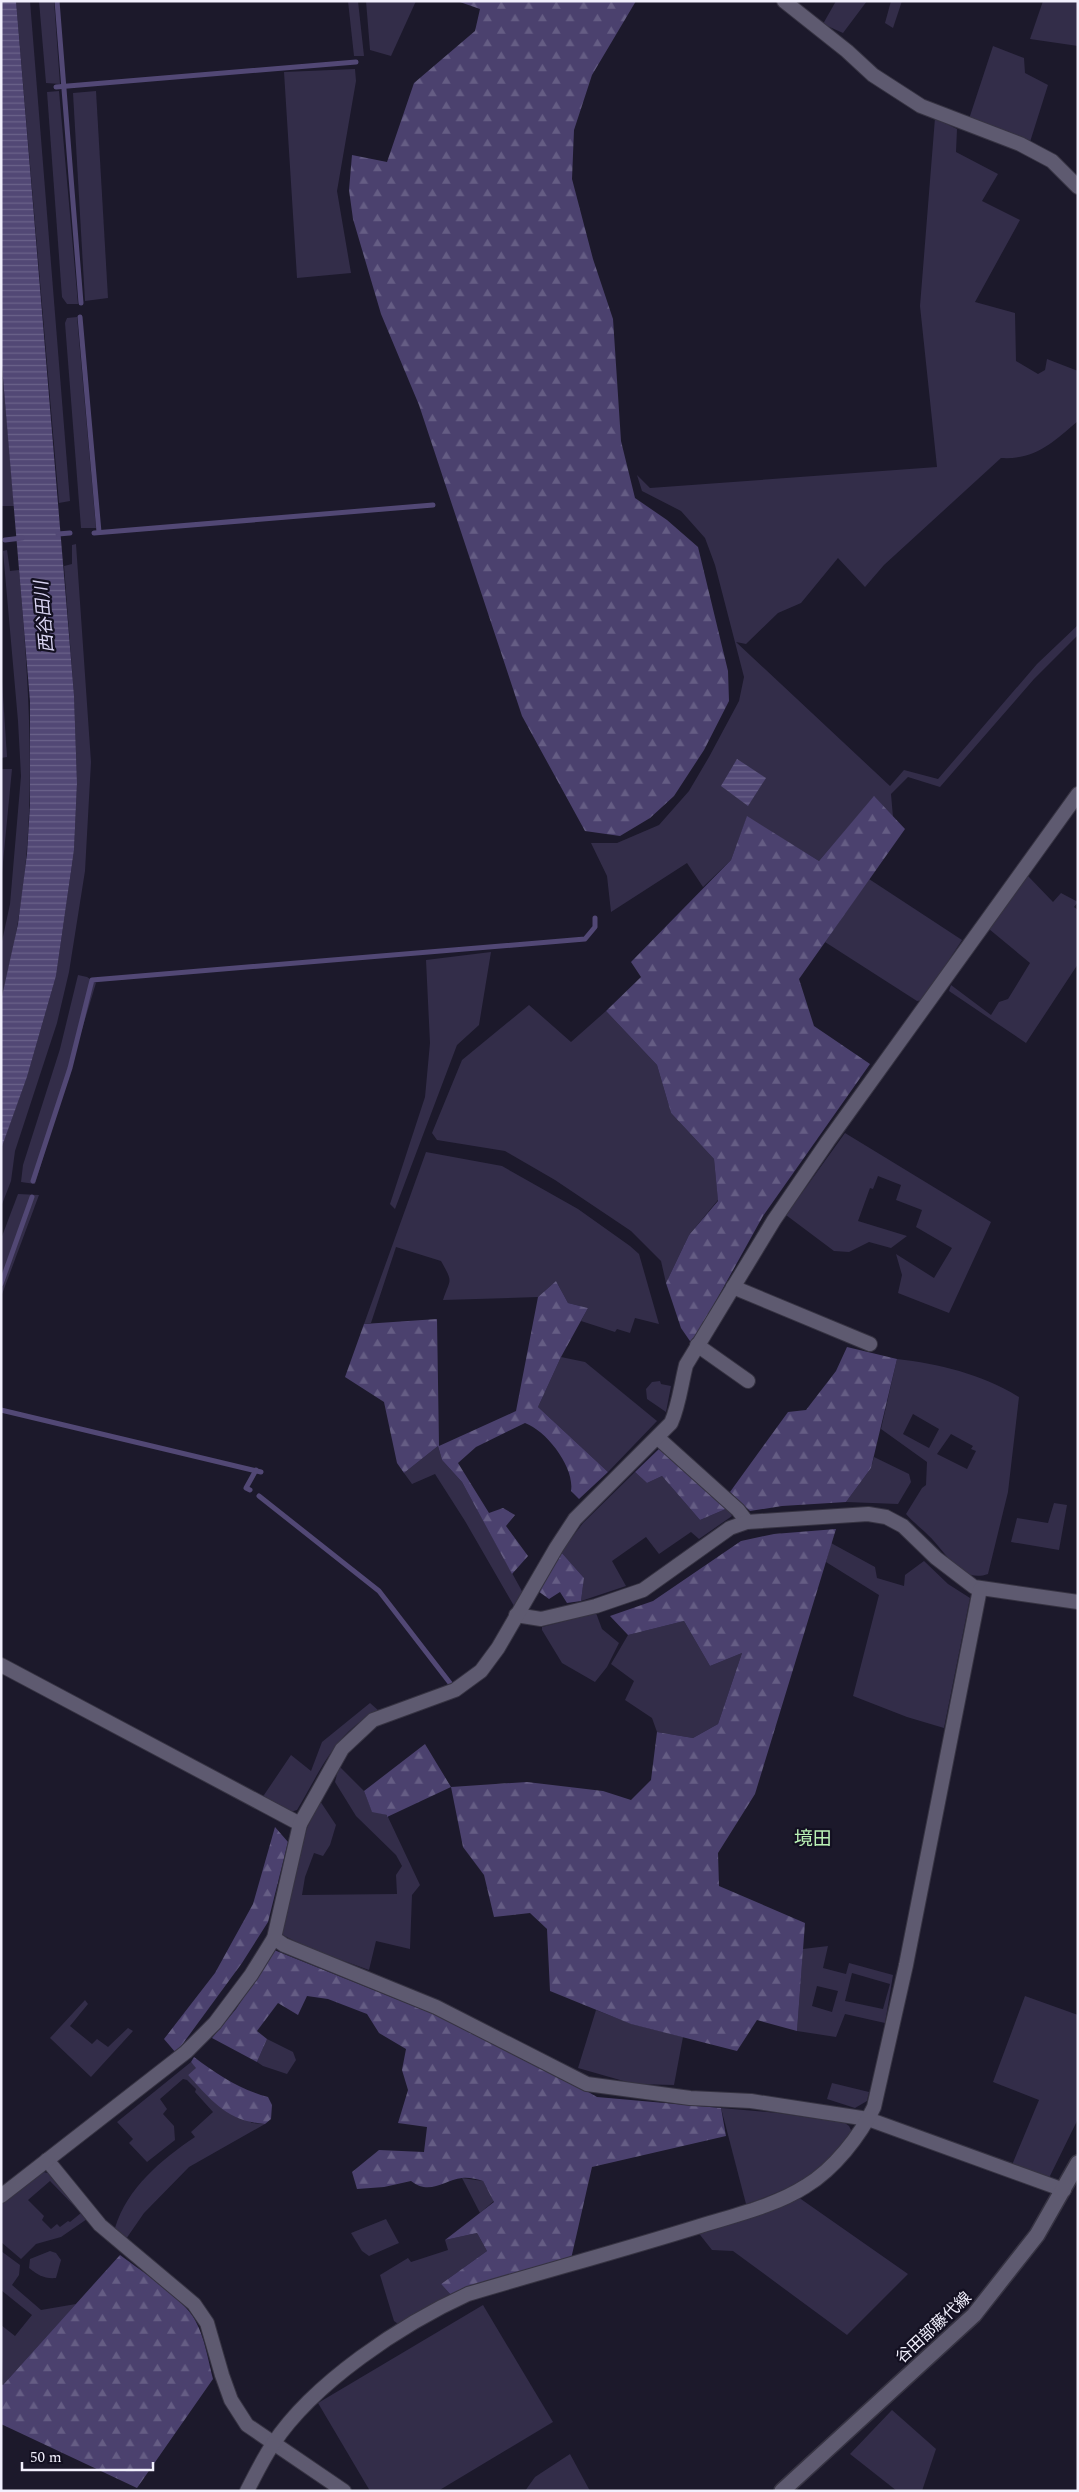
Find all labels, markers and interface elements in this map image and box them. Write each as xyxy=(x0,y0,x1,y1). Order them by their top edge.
water label: 西谷田川 xyxy=(28,578,61,654)
district label: 境田 xyxy=(794,1825,832,1854)
street label: 谷田部藤代線 xyxy=(890,2286,977,2369)
scale bar xyxy=(22,2440,154,2472)
text: 50 m xyxy=(30,2446,62,2469)

